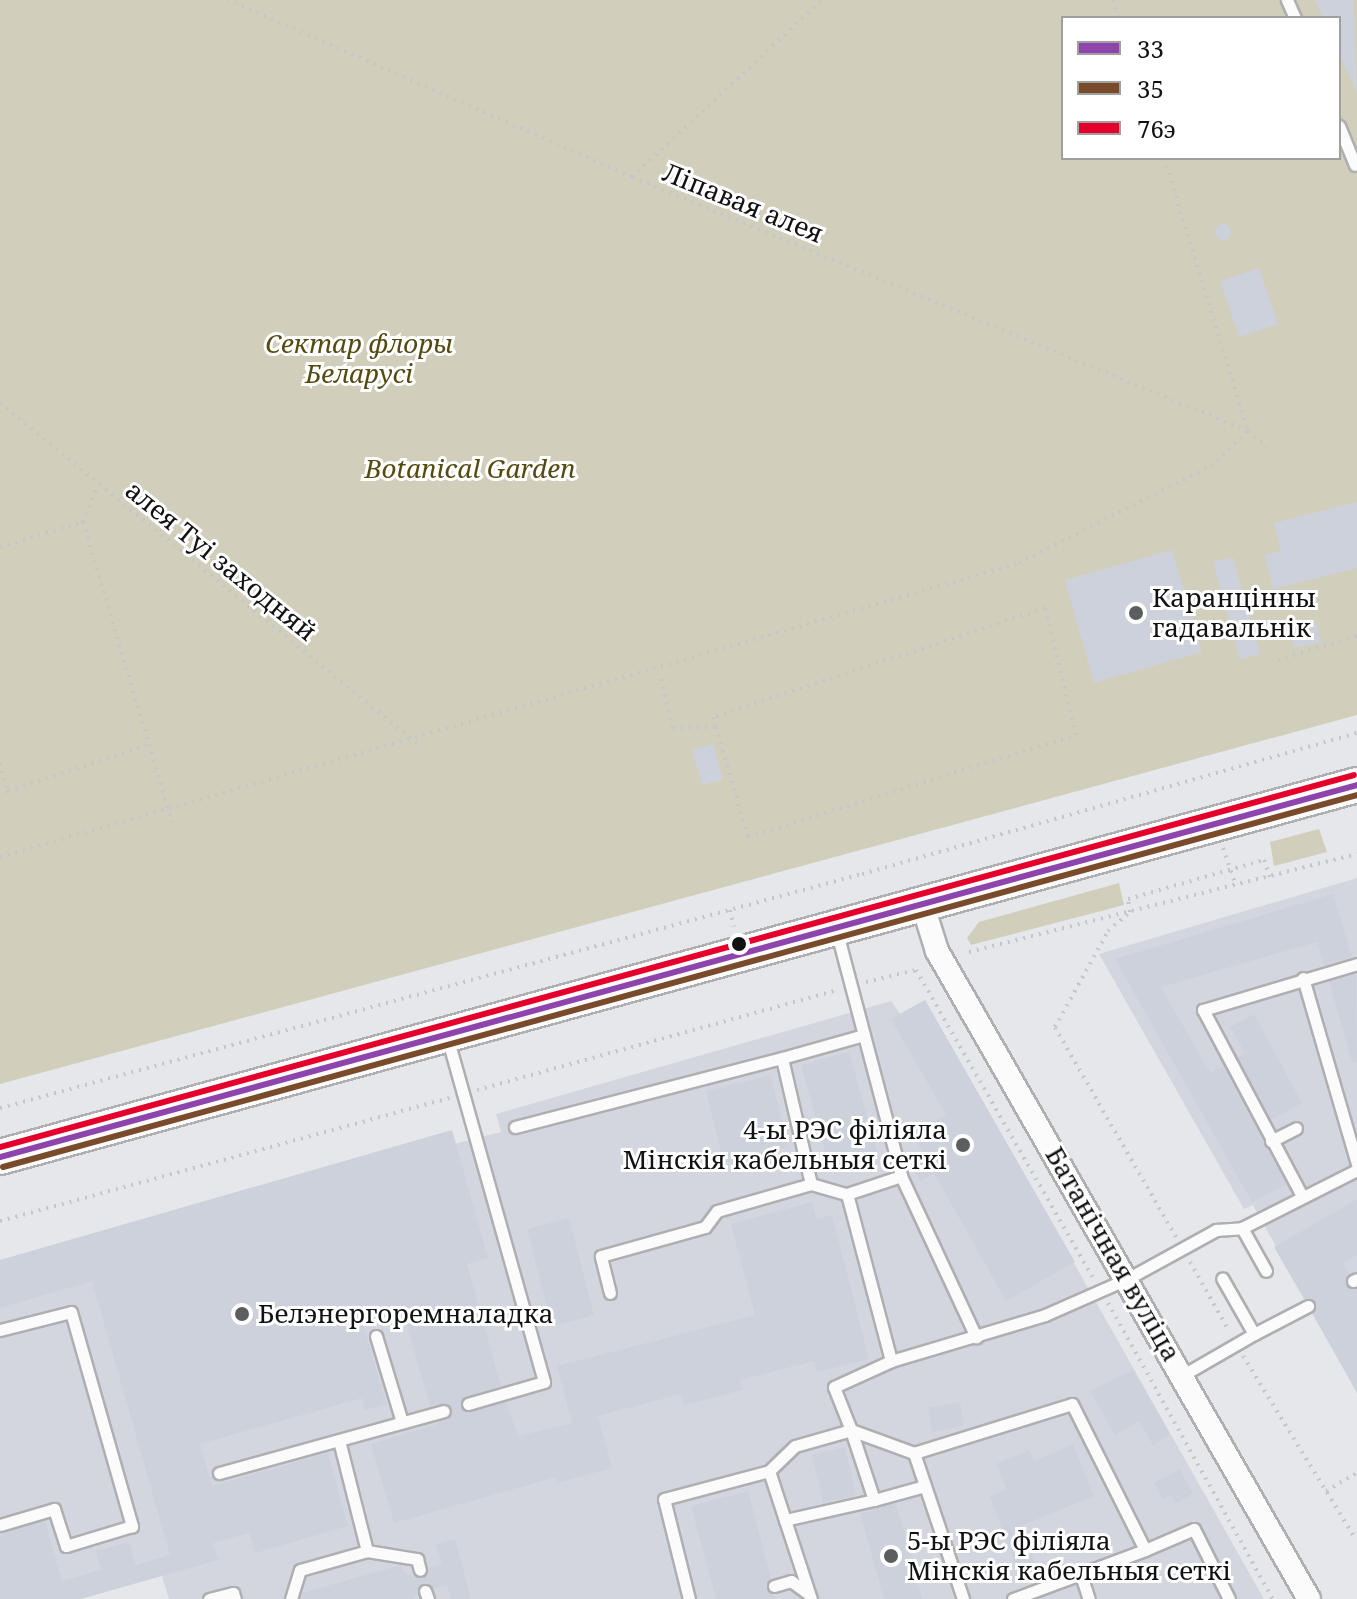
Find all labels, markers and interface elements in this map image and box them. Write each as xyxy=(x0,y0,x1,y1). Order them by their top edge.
legend xyxy=(1061,16,1341,160)
text: 33 xyxy=(1137,32,1164,65)
text: 35 xyxy=(1137,72,1164,105)
text: 76э xyxy=(1137,112,1176,145)
street label: Ліпавая алея xyxy=(658,157,828,249)
park label: Сектар флоры Беларусі xyxy=(265,328,453,390)
park label: Botanical Garden xyxy=(364,453,576,485)
street label: алея Туі заходняй xyxy=(119,475,323,647)
place label: Каранцінны гадавальнік xyxy=(1152,582,1316,644)
marker: Каранцінны гадавальнік xyxy=(1127,604,1145,622)
unlabelled marker xyxy=(731,936,747,952)
place label: 4-ы РЭС філіяла Мінскія кабельныя сеткі xyxy=(623,1114,947,1176)
marker: 4-ы РЭС філіяла Мінскія кабельныя сеткі xyxy=(954,1136,972,1154)
street label: Батанічная вуліца xyxy=(1039,1141,1187,1367)
place label: Белэнергоремналадка xyxy=(258,1298,553,1330)
marker: Белэнергоремналадка xyxy=(233,1305,251,1323)
place label: 5-ы РЭС філіяла Мінскія кабельныя сеткі xyxy=(907,1525,1231,1586)
marker: 5-ы РЭС філіяла Мінскія кабельныя сеткі xyxy=(882,1547,900,1565)

